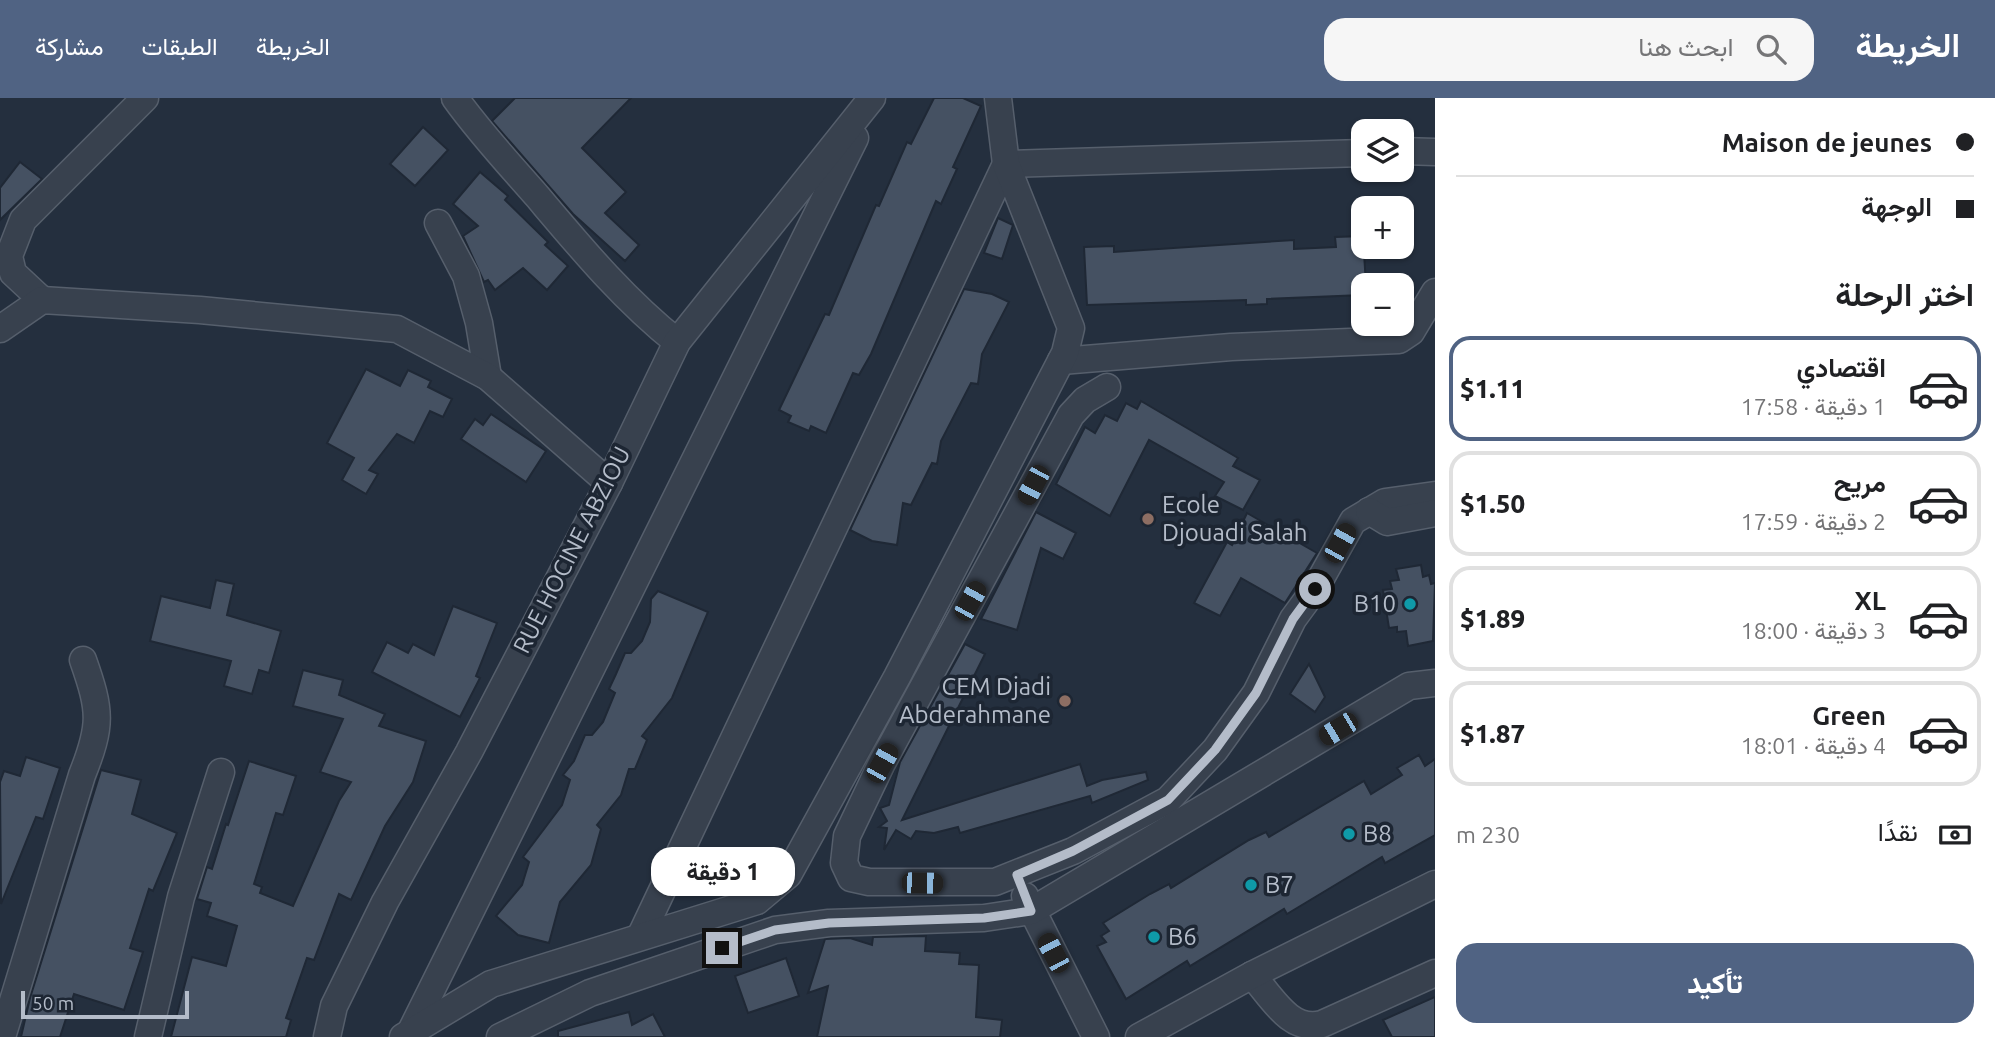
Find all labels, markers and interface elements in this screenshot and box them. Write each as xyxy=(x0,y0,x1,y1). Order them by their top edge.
search box xyxy=(1324,18,1814,81)
text: الخريطة xyxy=(1856,26,1960,63)
icon: search xyxy=(1752,30,1790,68)
text: ابحث هنا xyxy=(1638,32,1734,61)
text: مشاركة xyxy=(35,33,103,60)
text: الطبقات xyxy=(141,33,218,60)
text: الخريطة xyxy=(256,33,330,60)
map controls xyxy=(1351,119,1414,336)
button: layers xyxy=(1351,119,1414,182)
text: Maison de jeunes xyxy=(1722,128,1932,157)
text: الوجهة xyxy=(1861,192,1932,221)
button: + xyxy=(1351,196,1414,259)
button: − xyxy=(1351,273,1414,336)
text: اختر الرحلة xyxy=(1835,276,1974,312)
text: اقتصادي xyxy=(1797,353,1886,382)
icon: car xyxy=(1907,357,1970,420)
text: $1.11 xyxy=(1460,374,1525,403)
text: 1 دقيقة · 17:58 xyxy=(1741,394,1886,419)
street label: RUE HOCINE ABZIOU xyxy=(508,442,635,658)
car xyxy=(1014,462,1053,508)
text: مريح xyxy=(1834,468,1886,497)
icon: car xyxy=(1907,472,1970,535)
text: $1.50 xyxy=(1460,489,1525,518)
place label: Ecole Djouadi Salah xyxy=(1162,491,1308,546)
text: 2 دقيقة · 17:59 xyxy=(1741,509,1886,534)
marker: Ecole Djouadi Salah xyxy=(1140,511,1156,527)
car xyxy=(1321,520,1360,566)
route start xyxy=(1299,573,1331,605)
car xyxy=(951,578,990,624)
text: XL xyxy=(1855,586,1886,615)
icon: car xyxy=(1907,587,1970,650)
place label: B10 xyxy=(1354,590,1396,617)
marker: B10 xyxy=(1402,596,1418,612)
text: $1.89 xyxy=(1460,604,1525,633)
text: 3 دقيقة · 18:00 xyxy=(1741,618,1886,643)
place label: CEM Djadi Abderahmane xyxy=(899,673,1051,728)
marker: CEM Djadi Abderahmane xyxy=(1057,693,1073,709)
text: Green xyxy=(1812,701,1886,730)
icon: car xyxy=(1907,702,1970,765)
car xyxy=(1315,709,1362,749)
text: $1.87 xyxy=(1460,719,1525,748)
text: 4 دقيقة · 18:01 xyxy=(1741,733,1886,758)
car xyxy=(863,740,902,786)
icon: cash xyxy=(1936,816,1974,854)
text: نقدًا xyxy=(1878,817,1918,846)
place label: B8 xyxy=(1363,820,1392,847)
text: 230 m xyxy=(1456,822,1520,847)
marker: B8 xyxy=(1341,826,1357,842)
callout: 1 دقيقة xyxy=(650,846,794,896)
text: 1 دقيقة xyxy=(687,859,759,884)
place label: B7 xyxy=(1265,871,1294,898)
car xyxy=(901,872,944,894)
marker: B7 xyxy=(1243,877,1259,893)
place label: B6 xyxy=(1168,923,1197,950)
marker: B6 xyxy=(1146,929,1162,945)
car xyxy=(1034,930,1073,976)
route end xyxy=(706,932,738,964)
button: تأكيد xyxy=(1456,943,1974,1023)
scale bar xyxy=(21,988,189,1020)
text: 50 m xyxy=(32,992,74,1014)

